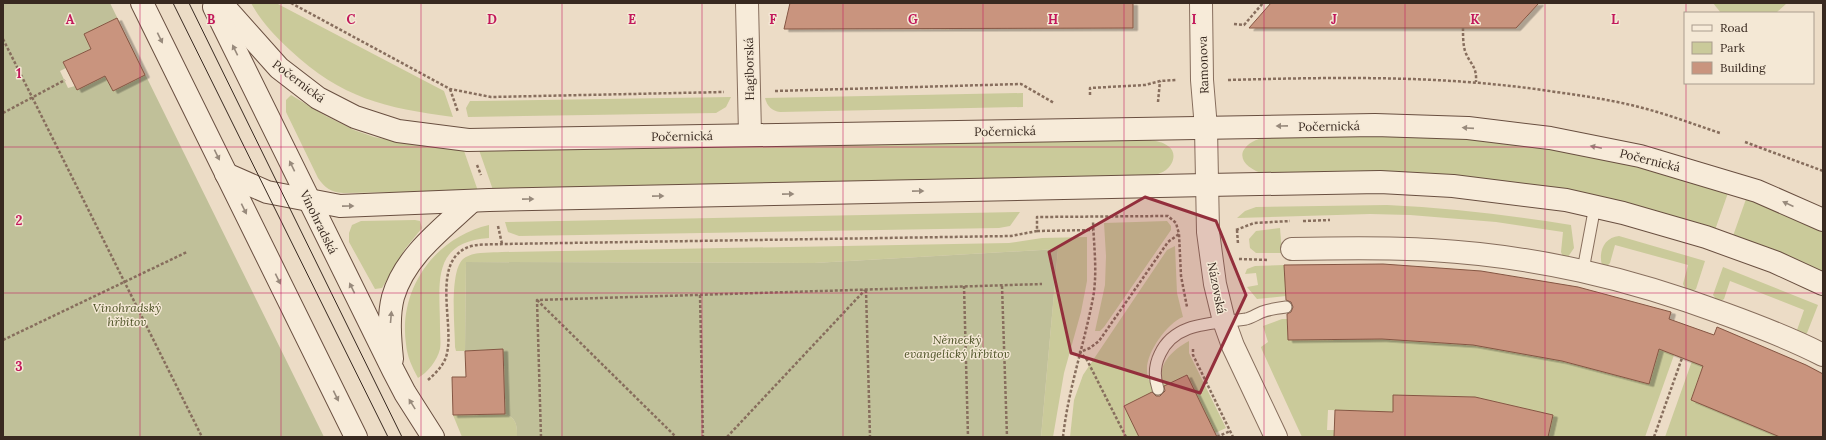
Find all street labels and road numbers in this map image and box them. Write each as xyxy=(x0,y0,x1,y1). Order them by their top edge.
street label: Ramonova xyxy=(1194,36,1212,94)
street label: Hagiborská xyxy=(741,37,757,101)
street label: Počernická xyxy=(270,56,328,106)
street label: Počernická xyxy=(1298,118,1360,134)
street label: Počernická xyxy=(974,123,1036,139)
street label: Počernická xyxy=(651,128,713,144)
street label: Počernická xyxy=(1618,145,1682,175)
street label: Vinohradská xyxy=(297,187,341,256)
street label: Názovská xyxy=(1205,261,1229,315)

